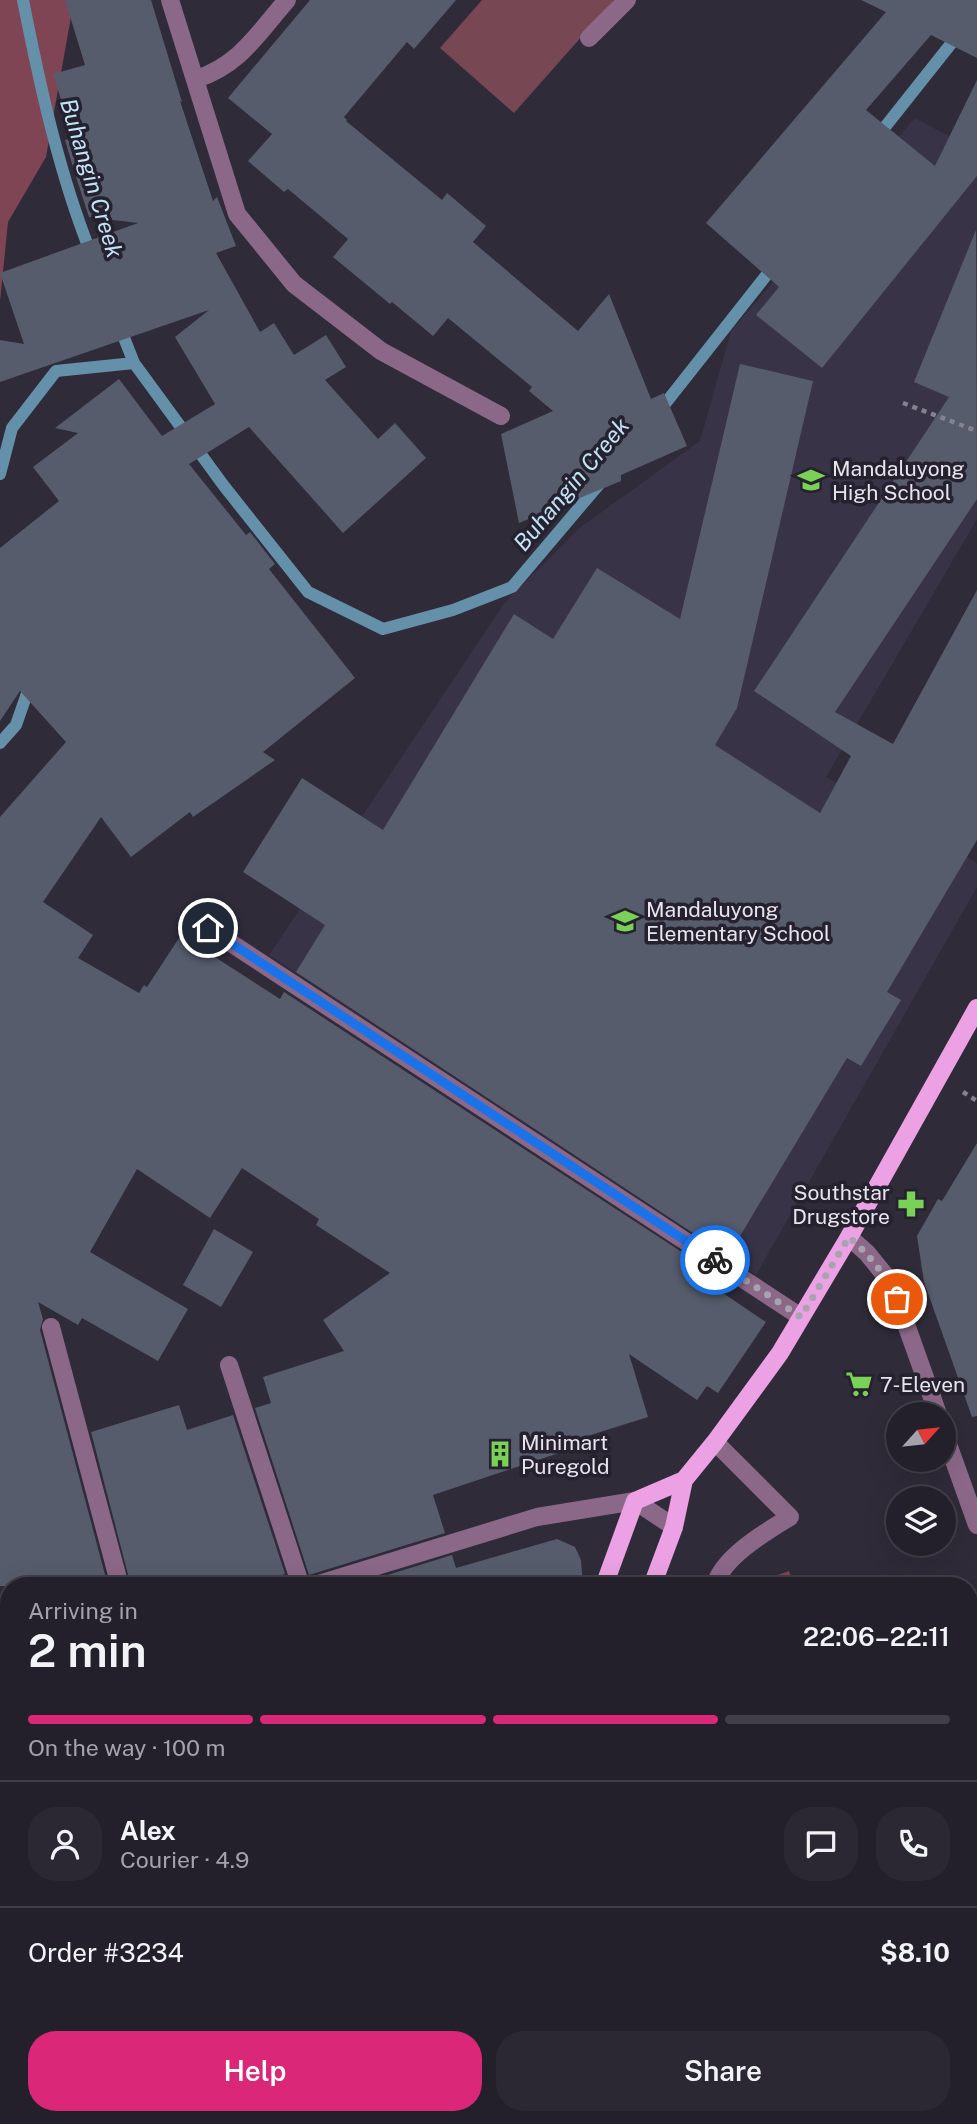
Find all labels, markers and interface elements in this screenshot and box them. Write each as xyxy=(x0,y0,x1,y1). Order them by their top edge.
water label: Buhangin Creek xyxy=(55,95,129,261)
water label: Buhangin Creek xyxy=(508,412,635,556)
place label: Mandaluyong High School xyxy=(832,456,965,505)
school or university icon: Mandaluyong High School xyxy=(796,465,826,495)
place label: Mandaluyong Elementary School xyxy=(646,897,830,946)
pin xyxy=(178,898,238,958)
school or university icon: Mandaluyong Elementary School xyxy=(610,906,640,936)
icon: home xyxy=(189,909,227,947)
place label: Southstar Drugstore xyxy=(792,1180,890,1229)
pharmacy icon: Southstar Drugstore xyxy=(896,1189,926,1219)
courier xyxy=(680,1225,750,1295)
icon: bike xyxy=(696,1241,734,1279)
pin xyxy=(867,1269,927,1329)
icon: bag xyxy=(878,1280,916,1318)
supermarket icon: 7-Eleven xyxy=(844,1369,874,1399)
place label: 7-Eleven xyxy=(880,1372,965,1397)
north arrow xyxy=(886,1402,956,1472)
map controls xyxy=(886,1402,956,1556)
place label: Minimart Puregold xyxy=(521,1430,609,1479)
building icon: Minimart Puregold xyxy=(485,1439,515,1469)
button: layers xyxy=(886,1486,956,1556)
text: Arriving in xyxy=(28,1597,138,1624)
text: 22:06–22:11 xyxy=(803,1621,950,1652)
text: 2 min xyxy=(28,1623,147,1677)
text: On the way · 100 m xyxy=(28,1734,225,1761)
button: person xyxy=(28,1807,102,1881)
button: chat xyxy=(784,1807,858,1881)
button: phone xyxy=(876,1807,950,1881)
text: Alex xyxy=(120,1815,176,1846)
text: Courier · 4.9 xyxy=(120,1846,249,1873)
text: Order #3234 xyxy=(28,1937,184,1968)
text: $8.10 xyxy=(880,1937,950,1968)
button: Help xyxy=(28,2031,482,2111)
button: Share xyxy=(496,2031,950,2111)

